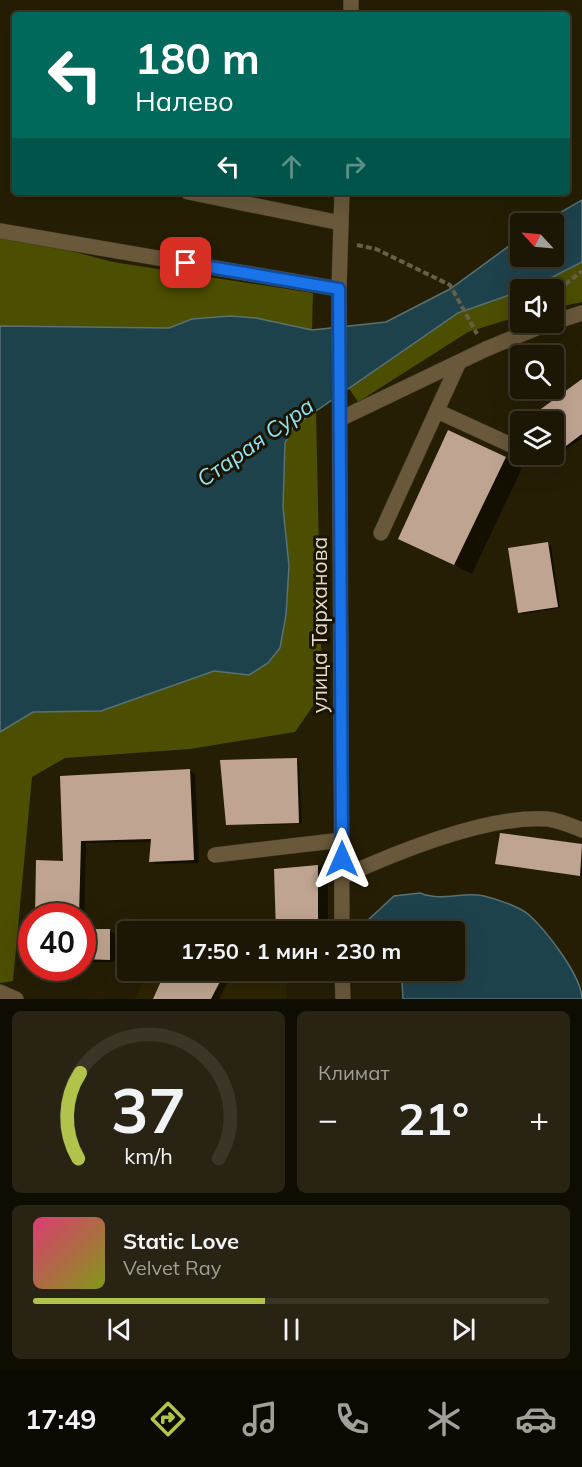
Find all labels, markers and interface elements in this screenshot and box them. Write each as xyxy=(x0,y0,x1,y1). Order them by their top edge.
text: 180 m xyxy=(135,32,260,85)
icon: left xyxy=(36,36,114,114)
text: Налево xyxy=(135,84,234,118)
icon: left xyxy=(212,150,245,183)
icon: ahead xyxy=(275,150,308,183)
icon: right xyxy=(338,150,371,183)
north arrow xyxy=(510,213,564,267)
map controls xyxy=(510,213,564,465)
pin xyxy=(160,237,211,288)
icon: arrive xyxy=(169,246,202,279)
button: sound xyxy=(510,279,564,333)
button: search xyxy=(510,345,564,399)
water label: Старая Сура xyxy=(191,391,319,493)
button: layers xyxy=(510,411,564,465)
street label: улица Тарханова xyxy=(306,537,332,713)
position arrow xyxy=(310,827,374,891)
speed limit sign: 40 xyxy=(18,903,96,981)
text: 17:50 · 1 мин · 230 m xyxy=(181,937,401,965)
text: Климат xyxy=(318,1060,390,1085)
text: 37 xyxy=(111,1070,186,1149)
text: 21° xyxy=(398,1090,469,1146)
text: − xyxy=(318,1098,338,1139)
text: + xyxy=(529,1098,549,1139)
text: km/h xyxy=(124,1142,173,1169)
text: Static Love xyxy=(123,1227,239,1255)
text: Velvet Ray xyxy=(123,1255,221,1280)
icon: previous xyxy=(103,1313,136,1346)
icon: pause xyxy=(275,1313,308,1346)
icon: next xyxy=(447,1313,480,1346)
icon: directions xyxy=(147,1398,189,1440)
icon: music xyxy=(239,1398,281,1440)
icon: phone xyxy=(331,1398,373,1440)
icon: climate xyxy=(423,1398,465,1440)
icon: car xyxy=(515,1398,557,1440)
text: 17:49 xyxy=(25,1402,97,1436)

